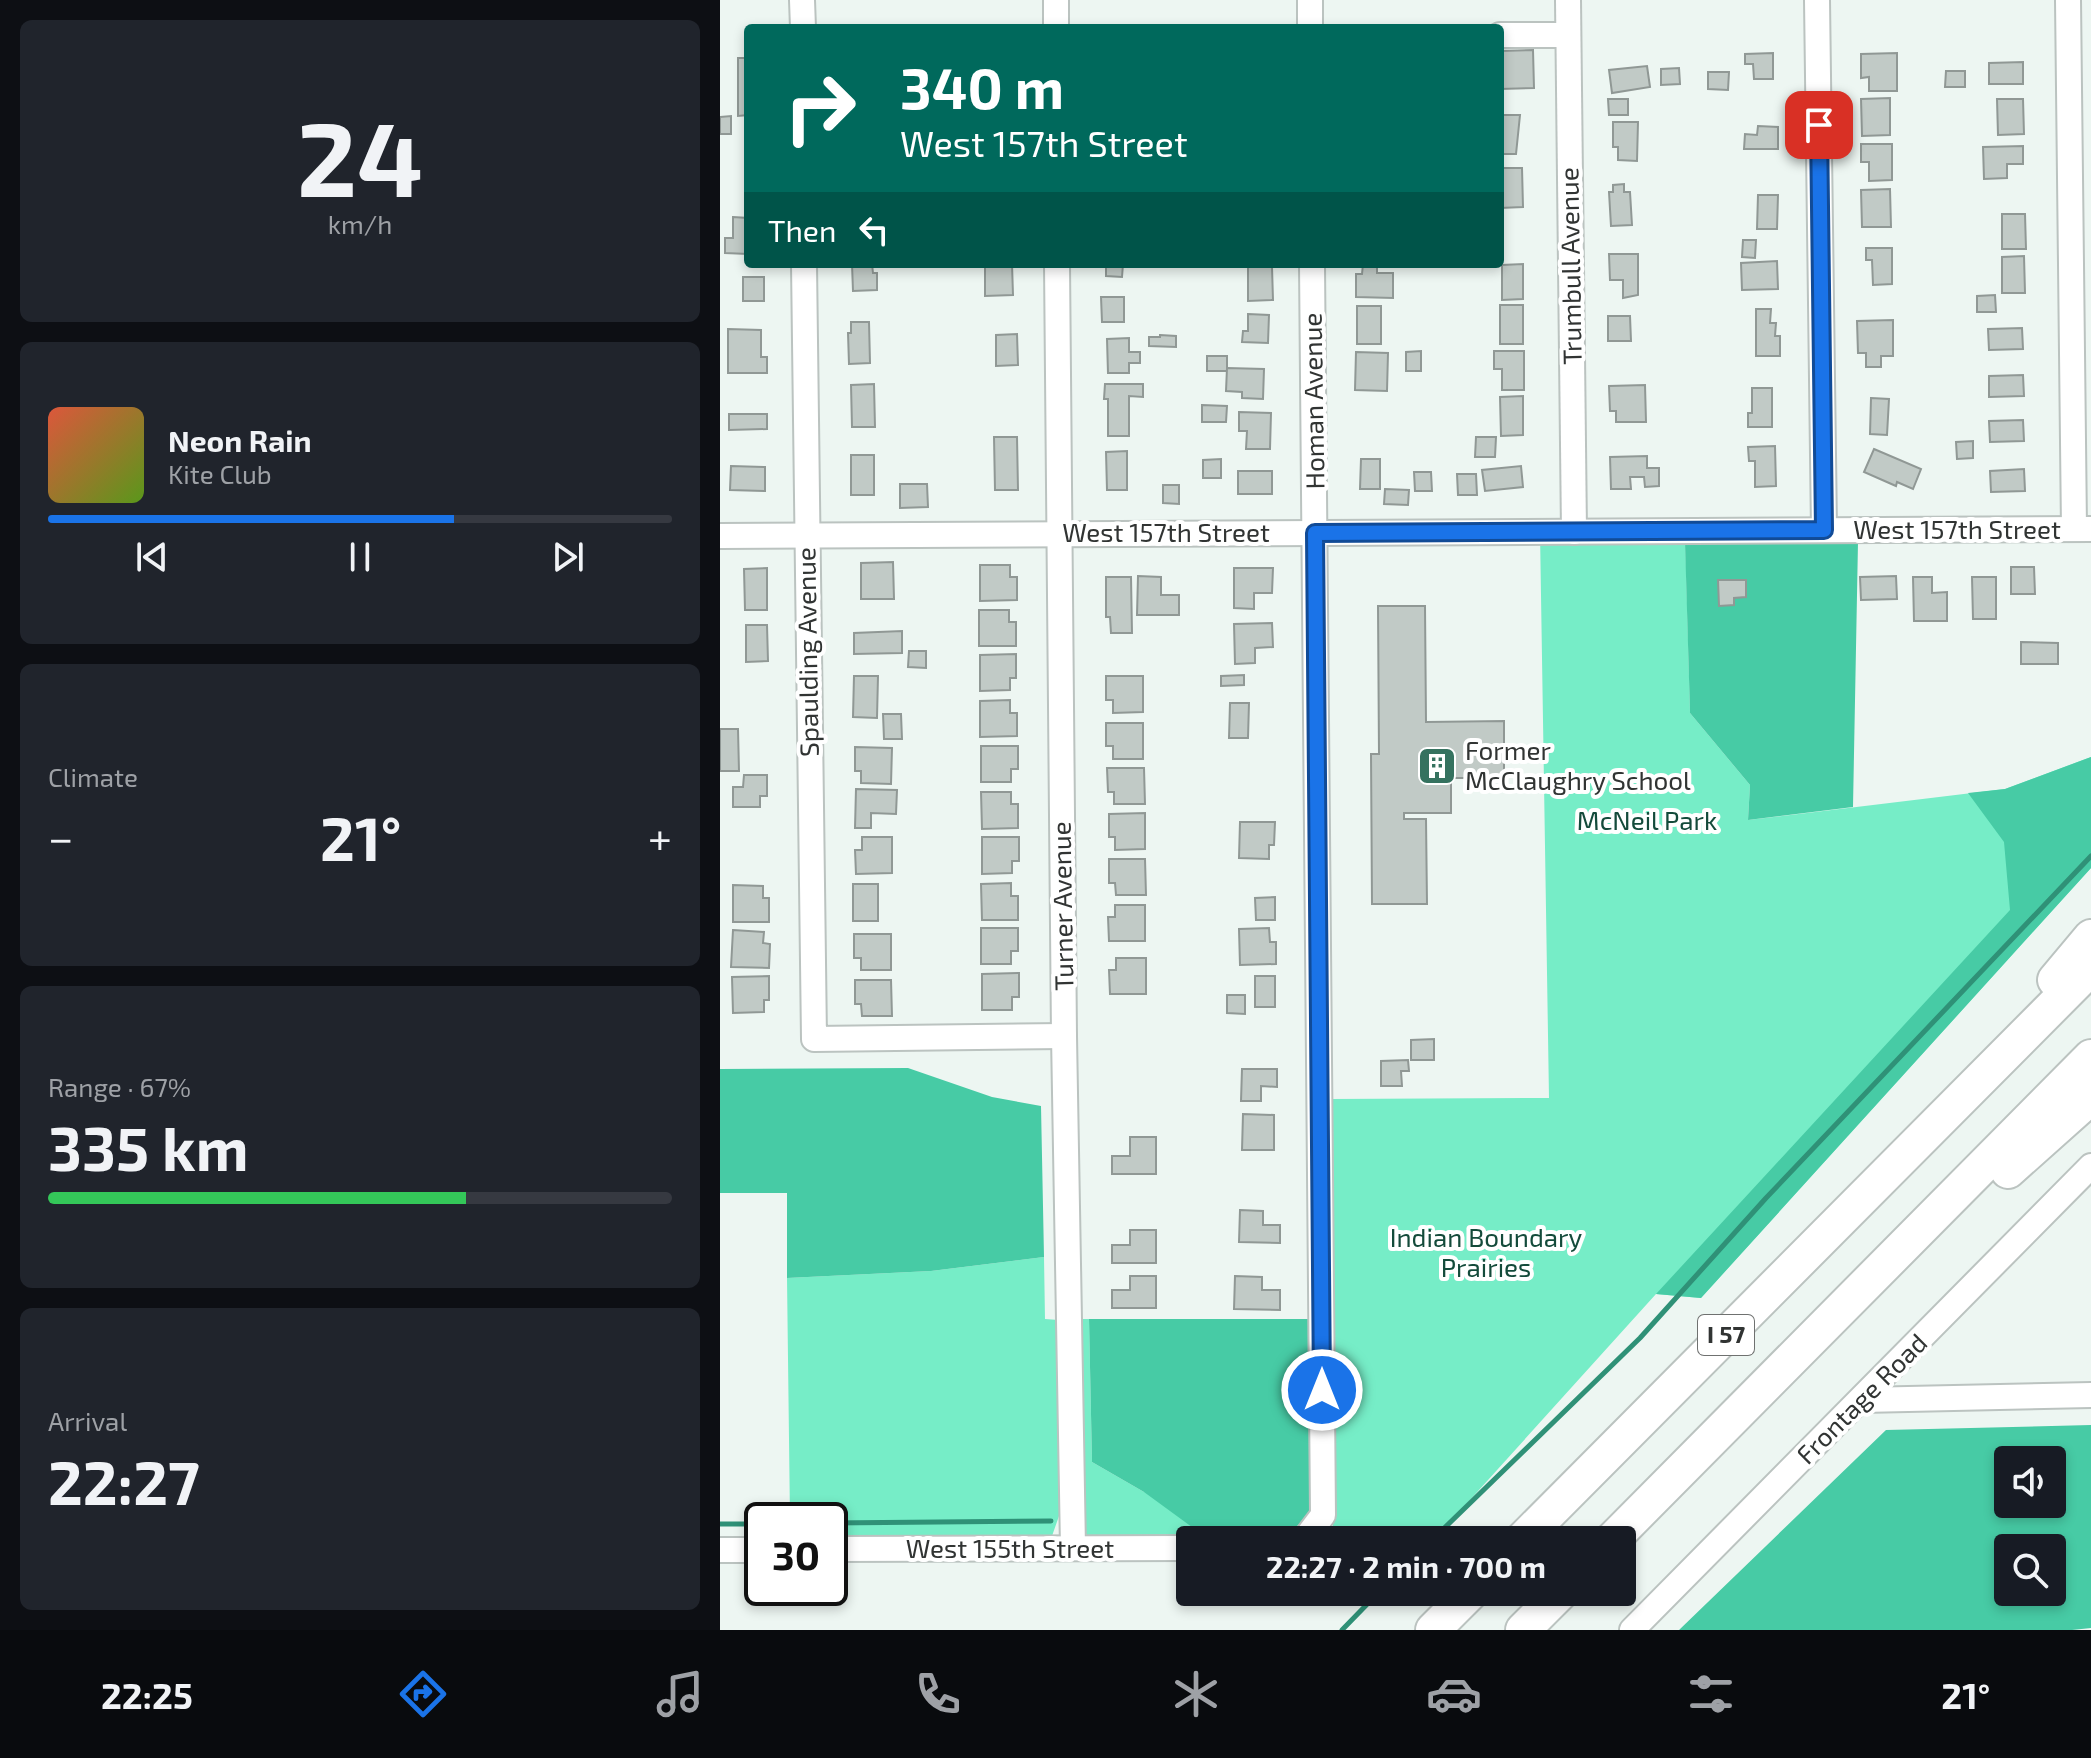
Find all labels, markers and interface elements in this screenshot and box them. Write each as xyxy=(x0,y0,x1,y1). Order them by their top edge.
text: 340 m xyxy=(900,53,1064,120)
icon: right xyxy=(768,56,872,160)
pin xyxy=(1785,91,1853,159)
text: 24 xyxy=(297,93,423,218)
icon: arrive xyxy=(1797,103,1841,147)
text: West 157th Street xyxy=(900,121,1188,164)
street label: Trumbull Avenue xyxy=(1552,167,1587,365)
text: km/h xyxy=(328,208,392,239)
icon: left xyxy=(852,208,896,252)
text: Then xyxy=(768,212,836,248)
street label: Homan Avenue xyxy=(1295,312,1330,490)
text: Neon Rain xyxy=(168,422,312,458)
text: Kite Club xyxy=(168,458,272,489)
street label: West 157th Street xyxy=(1853,513,2061,544)
street label: West 157th Street xyxy=(1062,516,1270,547)
icon: previous xyxy=(130,535,174,579)
icon: pause xyxy=(338,535,382,579)
icon: next xyxy=(546,535,590,579)
street label: Spaulding Avenue xyxy=(789,547,824,757)
place label: Former McClaughry School xyxy=(1465,734,1691,795)
building icon: Former McClaughry School xyxy=(1416,745,1458,787)
text: Climate xyxy=(48,761,138,792)
text: 21° xyxy=(320,801,401,873)
park label: McNeil Park xyxy=(1577,804,1717,835)
text: − xyxy=(48,810,74,863)
text: + xyxy=(648,810,672,863)
street label: Turner Avenue xyxy=(1045,821,1078,991)
text: Range · 67% xyxy=(48,1071,191,1102)
text: 335 km xyxy=(48,1111,249,1183)
park label: Indian Boundary Prairies xyxy=(1390,1221,1583,1282)
road number: I 57 xyxy=(1698,1315,1754,1355)
street label: Frontage Road xyxy=(1789,1326,1933,1470)
position arrow xyxy=(1280,1348,1364,1432)
text: Arrival xyxy=(48,1405,127,1436)
text: 22:27 xyxy=(48,1445,200,1517)
map controls xyxy=(1994,1446,2066,1606)
button: sound xyxy=(1994,1446,2066,1518)
speed limit sign: 30 xyxy=(744,1502,848,1606)
street label: West 155th Street xyxy=(906,1532,1114,1563)
button: search xyxy=(1994,1534,2066,1606)
text: 22:27 · 2 min · 700 m xyxy=(1266,1548,1546,1584)
icon: directions xyxy=(395,1666,451,1722)
icon: music xyxy=(652,1666,708,1722)
icon: phone xyxy=(910,1666,966,1722)
icon: climate xyxy=(1168,1666,1224,1722)
icon: car xyxy=(1426,1666,1482,1722)
icon: filters xyxy=(1683,1666,1739,1722)
text: 22:25 xyxy=(101,1673,193,1716)
text: 21° xyxy=(1941,1673,1990,1716)

